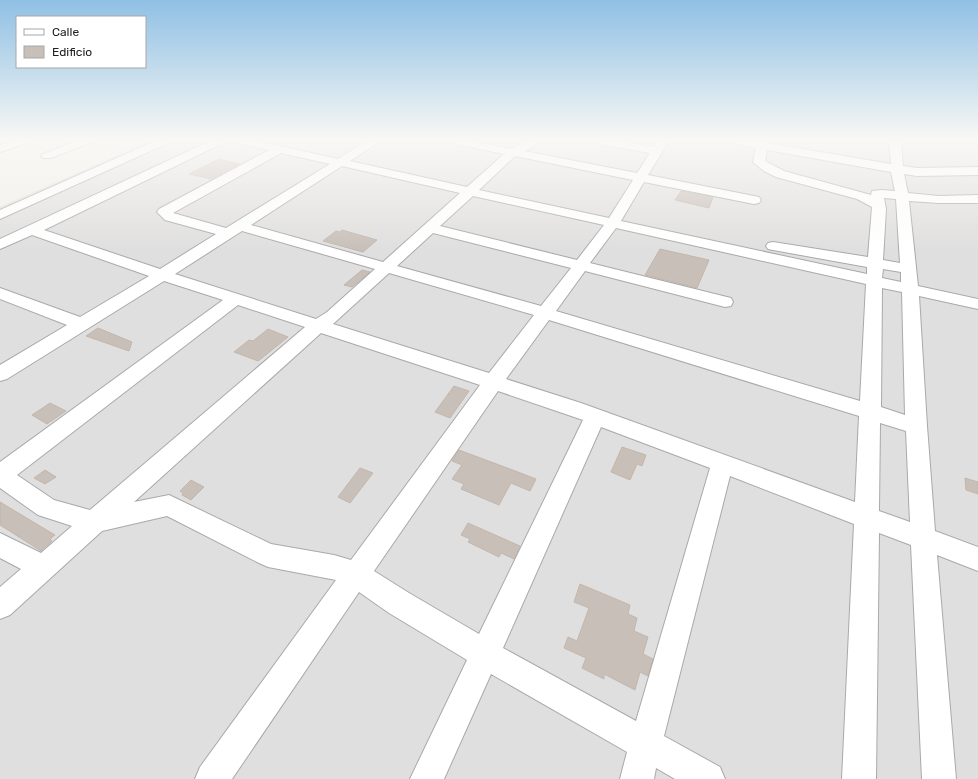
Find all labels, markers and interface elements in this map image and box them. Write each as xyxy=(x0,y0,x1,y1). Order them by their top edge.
legend xyxy=(16,16,146,68)
text: Calle xyxy=(52,25,79,39)
text: Edificio xyxy=(52,45,92,59)

